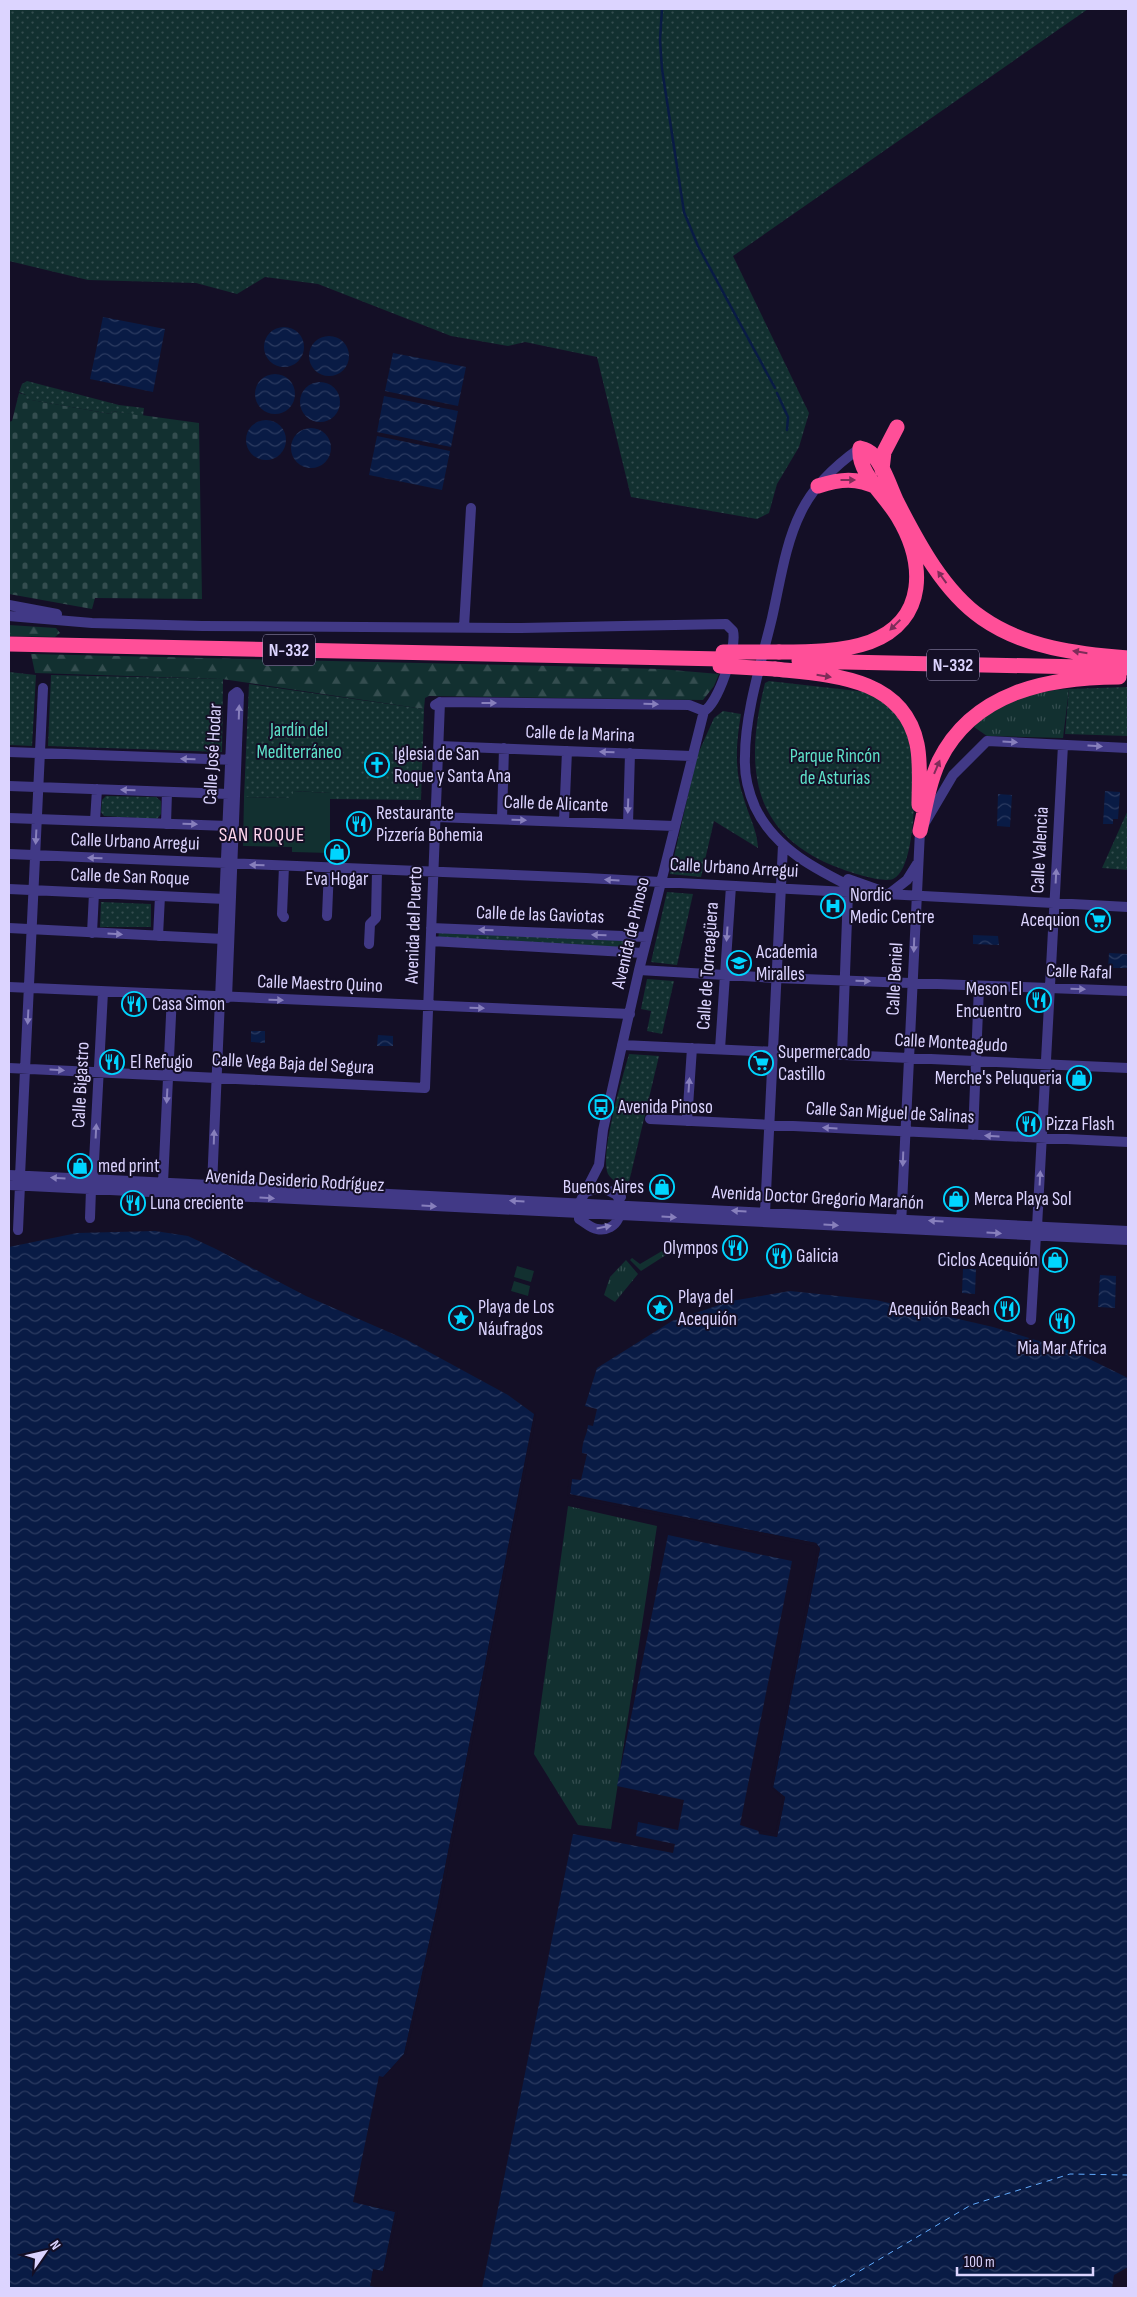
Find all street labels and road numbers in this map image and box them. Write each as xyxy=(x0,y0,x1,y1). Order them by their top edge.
road number: N-332 xyxy=(263,634,315,666)
road number: N-332 xyxy=(927,650,979,680)
street label: Calle José Hodar xyxy=(199,702,227,805)
street label: Calle de la Marina xyxy=(525,721,635,747)
street label: Calle de Alicante xyxy=(503,791,609,817)
street label: Calle Valencia xyxy=(1026,806,1054,894)
street label: Calle Urbano Arregui xyxy=(70,828,200,856)
street label: Calle Urbano Arregui xyxy=(669,853,799,883)
street label: Calle de San Roque xyxy=(70,863,190,891)
street label: Avenida del Puerto xyxy=(400,866,428,985)
street label: Avenida de Pinoso xyxy=(607,875,655,992)
street label: Calle de las Gaviotas xyxy=(475,901,605,929)
street label: Calle de Torreagüera xyxy=(692,901,724,1031)
street label: Calle Beniel xyxy=(882,942,908,1016)
street label: Calle Rafal xyxy=(1046,959,1112,985)
street label: Calle Maestro Quino xyxy=(257,970,383,998)
street label: Calle Monteagudo xyxy=(894,1029,1008,1057)
street label: Calle Bigastro xyxy=(67,1041,95,1129)
street label: Calle Vega Baja del Segura xyxy=(211,1048,375,1080)
street label: Calle San Miguel de Salinas xyxy=(805,1097,975,1129)
street label: Avenida Desiderio Rodríguez xyxy=(204,1165,385,1197)
street label: Avenida Doctor Gregorio Marañón xyxy=(710,1181,925,1215)

